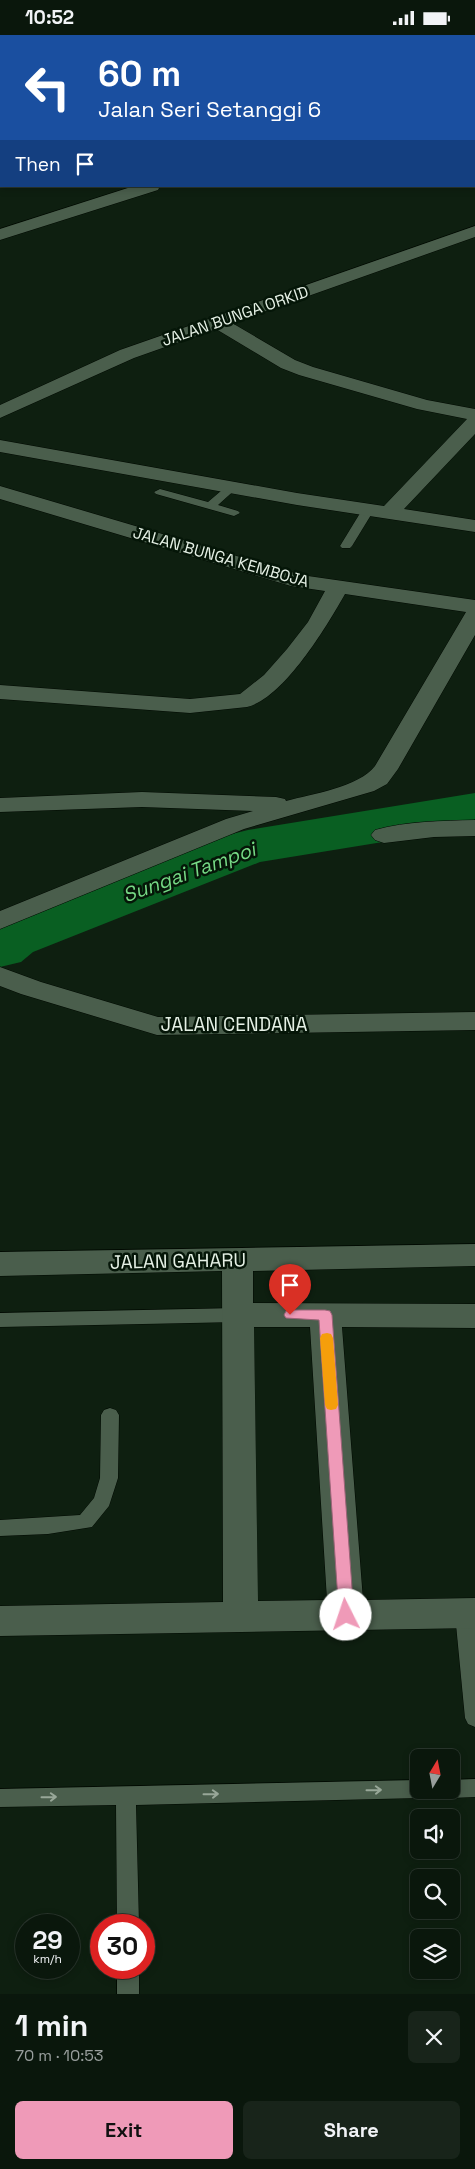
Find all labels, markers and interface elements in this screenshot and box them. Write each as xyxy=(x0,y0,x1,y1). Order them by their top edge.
text: 10:52 xyxy=(25,5,74,30)
text: 60 m xyxy=(98,52,181,96)
icon: left xyxy=(15,55,80,120)
text: Jalan Seri Setanggi 6 xyxy=(98,95,321,123)
icon: arrive xyxy=(71,150,99,178)
text: Then xyxy=(15,152,61,177)
street label: JALAN BUNGA ORKID xyxy=(159,281,311,351)
street label: JALAN BUNGA KEMBOJA xyxy=(131,522,311,592)
water label: Sungai Tampoi xyxy=(119,835,261,908)
street label: JALAN CENDANA xyxy=(161,1012,308,1037)
street label: JALAN GAHARU xyxy=(110,1247,246,1275)
pin xyxy=(269,1264,311,1315)
icon: arrive xyxy=(276,1271,304,1299)
position arrow xyxy=(319,1588,371,1640)
north arrow xyxy=(410,1749,460,1799)
map controls xyxy=(410,1749,460,1979)
one-way arrow xyxy=(365,1785,381,1795)
one-way arrow xyxy=(202,1789,219,1799)
one-way arrow xyxy=(40,1792,56,1802)
button: sound xyxy=(410,1809,460,1859)
button: search xyxy=(410,1869,460,1919)
speed limit sign: 30 xyxy=(90,1914,155,1979)
text: 29 xyxy=(32,1924,63,1956)
button: layers xyxy=(410,1929,460,1979)
text: km/h xyxy=(33,1951,62,1967)
text: 1 min xyxy=(15,2006,88,2045)
button: close xyxy=(408,2011,460,2063)
text: 70 m · 10:53 xyxy=(15,2045,104,2066)
button: Exit xyxy=(15,2101,233,2159)
button: Share xyxy=(243,2101,460,2159)

